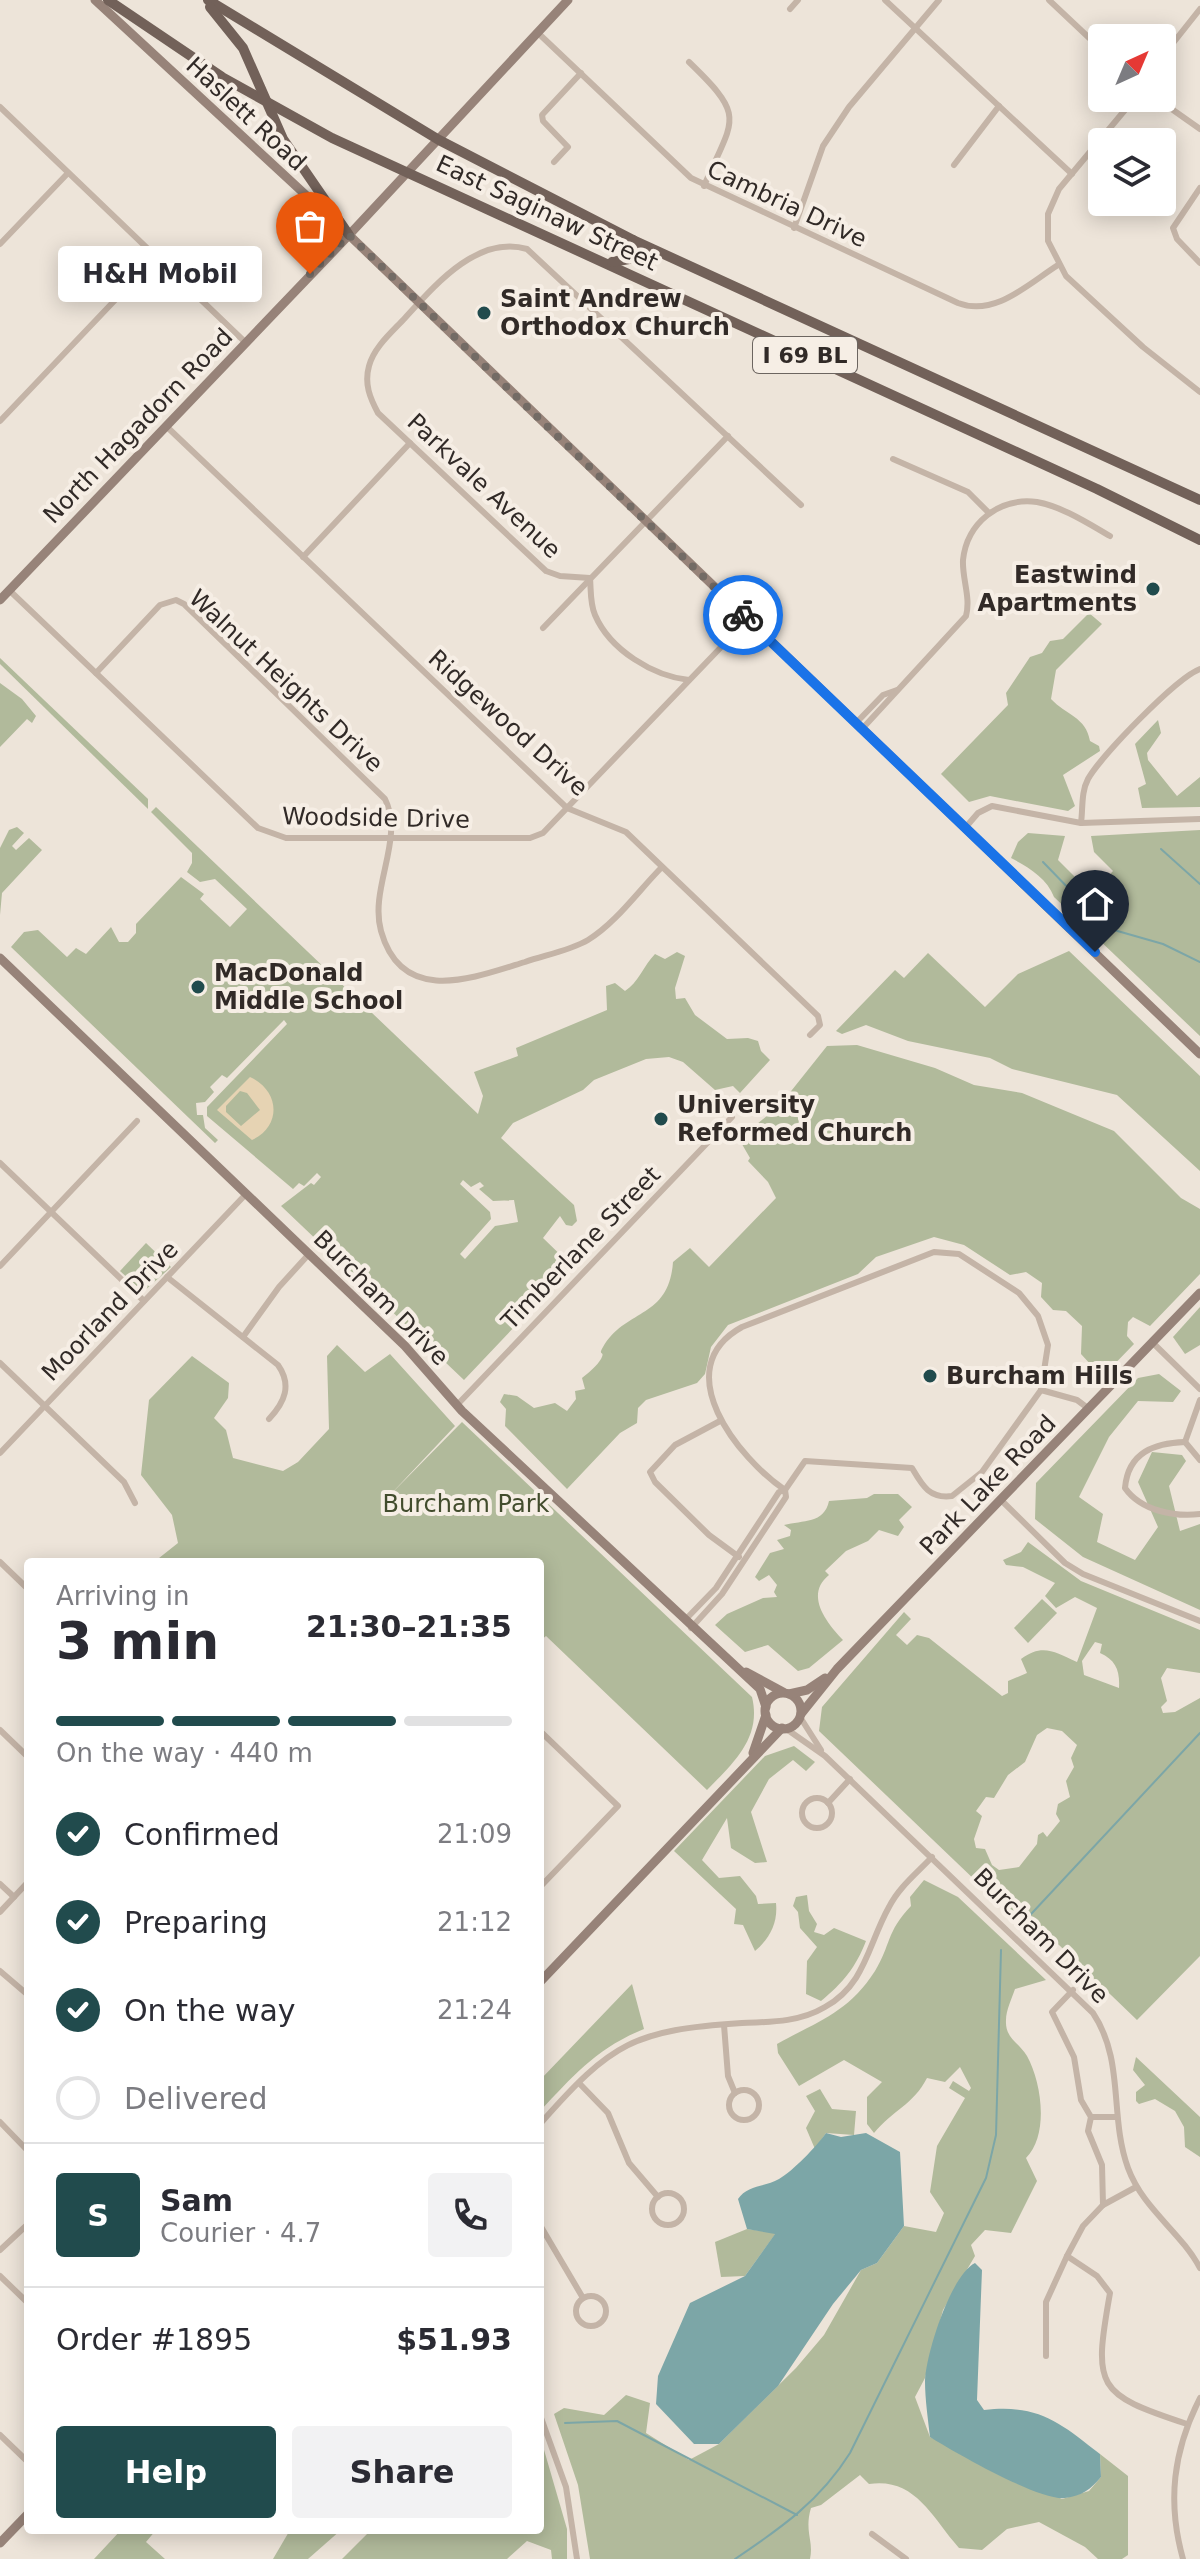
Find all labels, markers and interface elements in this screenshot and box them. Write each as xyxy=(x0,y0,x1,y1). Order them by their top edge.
north arrow xyxy=(1088,24,1176,112)
map controls xyxy=(1088,24,1176,216)
street label: Haslett Road xyxy=(180,51,312,177)
button: layers xyxy=(1088,128,1176,216)
street label: East Saginaw Street xyxy=(432,149,662,277)
street label: Cambria Drive xyxy=(703,155,871,253)
pin xyxy=(276,192,344,274)
icon: bag xyxy=(288,204,332,248)
callout: H&H Mobil xyxy=(58,246,262,302)
text: H&H Mobil xyxy=(82,259,238,289)
place label: Saint Andrew Orthodox Church xyxy=(500,285,730,341)
marker: Saint Andrew Orthodox Church xyxy=(475,304,493,322)
street label: North Hagadorn Road xyxy=(38,323,238,529)
road number: I 69 BL xyxy=(753,337,857,373)
street label: Parkvale Avenue xyxy=(402,408,566,564)
place label: Eastwind Apartments xyxy=(978,561,1137,617)
courier xyxy=(703,575,783,655)
marker: Eastwind Apartments xyxy=(1144,580,1162,598)
street label: Walnut Heights Drive xyxy=(183,584,389,778)
icon: bike xyxy=(721,593,765,637)
street label: Ridgewood Drive xyxy=(423,644,593,802)
street label: Woodside Drive xyxy=(282,802,470,834)
pin xyxy=(1061,870,1129,952)
icon: home xyxy=(1073,882,1117,926)
place label: MacDonald Middle School xyxy=(214,959,403,1015)
marker: MacDonald Middle School xyxy=(189,978,207,996)
place label: University Reformed Church xyxy=(677,1091,912,1147)
marker: University Reformed Church xyxy=(652,1110,670,1128)
street label: Timberlane Street xyxy=(495,1161,666,1336)
street label: Burcham Drive xyxy=(308,1225,454,1371)
street label: Moorland Drive xyxy=(36,1235,184,1387)
place label: Burcham Hills xyxy=(946,1362,1133,1390)
marker: Burcham Hills xyxy=(921,1367,939,1385)
street label: Park Lake Road xyxy=(914,1409,1062,1561)
park label: Burcham Park xyxy=(382,1490,550,1518)
text: Arriving in xyxy=(56,1581,190,1611)
text: 21:30–21:35 xyxy=(306,1609,512,1644)
text: 3 min xyxy=(56,1611,219,1671)
text: On the way · 440 m xyxy=(56,1738,313,1768)
icon: check xyxy=(56,1812,100,1856)
text: Confirmed xyxy=(124,1817,280,1852)
text: 21:09 xyxy=(437,1819,512,1849)
street label: Burcham Drive xyxy=(968,1863,1114,2009)
icon: check xyxy=(56,1900,100,1944)
text: Preparing xyxy=(124,1905,268,1940)
text: 21:12 xyxy=(437,1907,512,1937)
icon: check xyxy=(56,1988,100,2032)
text: On the way xyxy=(124,1993,296,2028)
text: 21:24 xyxy=(437,1995,512,2025)
text: Delivered xyxy=(124,2081,268,2116)
button: phone xyxy=(428,2173,512,2257)
text: Sam xyxy=(160,2183,233,2218)
text: S xyxy=(87,2198,109,2233)
text: Courier · 4.7 xyxy=(160,2218,321,2248)
text: Order #1895 xyxy=(56,2322,252,2357)
text: $51.93 xyxy=(396,2322,512,2357)
button: Help xyxy=(56,2426,276,2518)
button: Share xyxy=(292,2426,512,2518)

